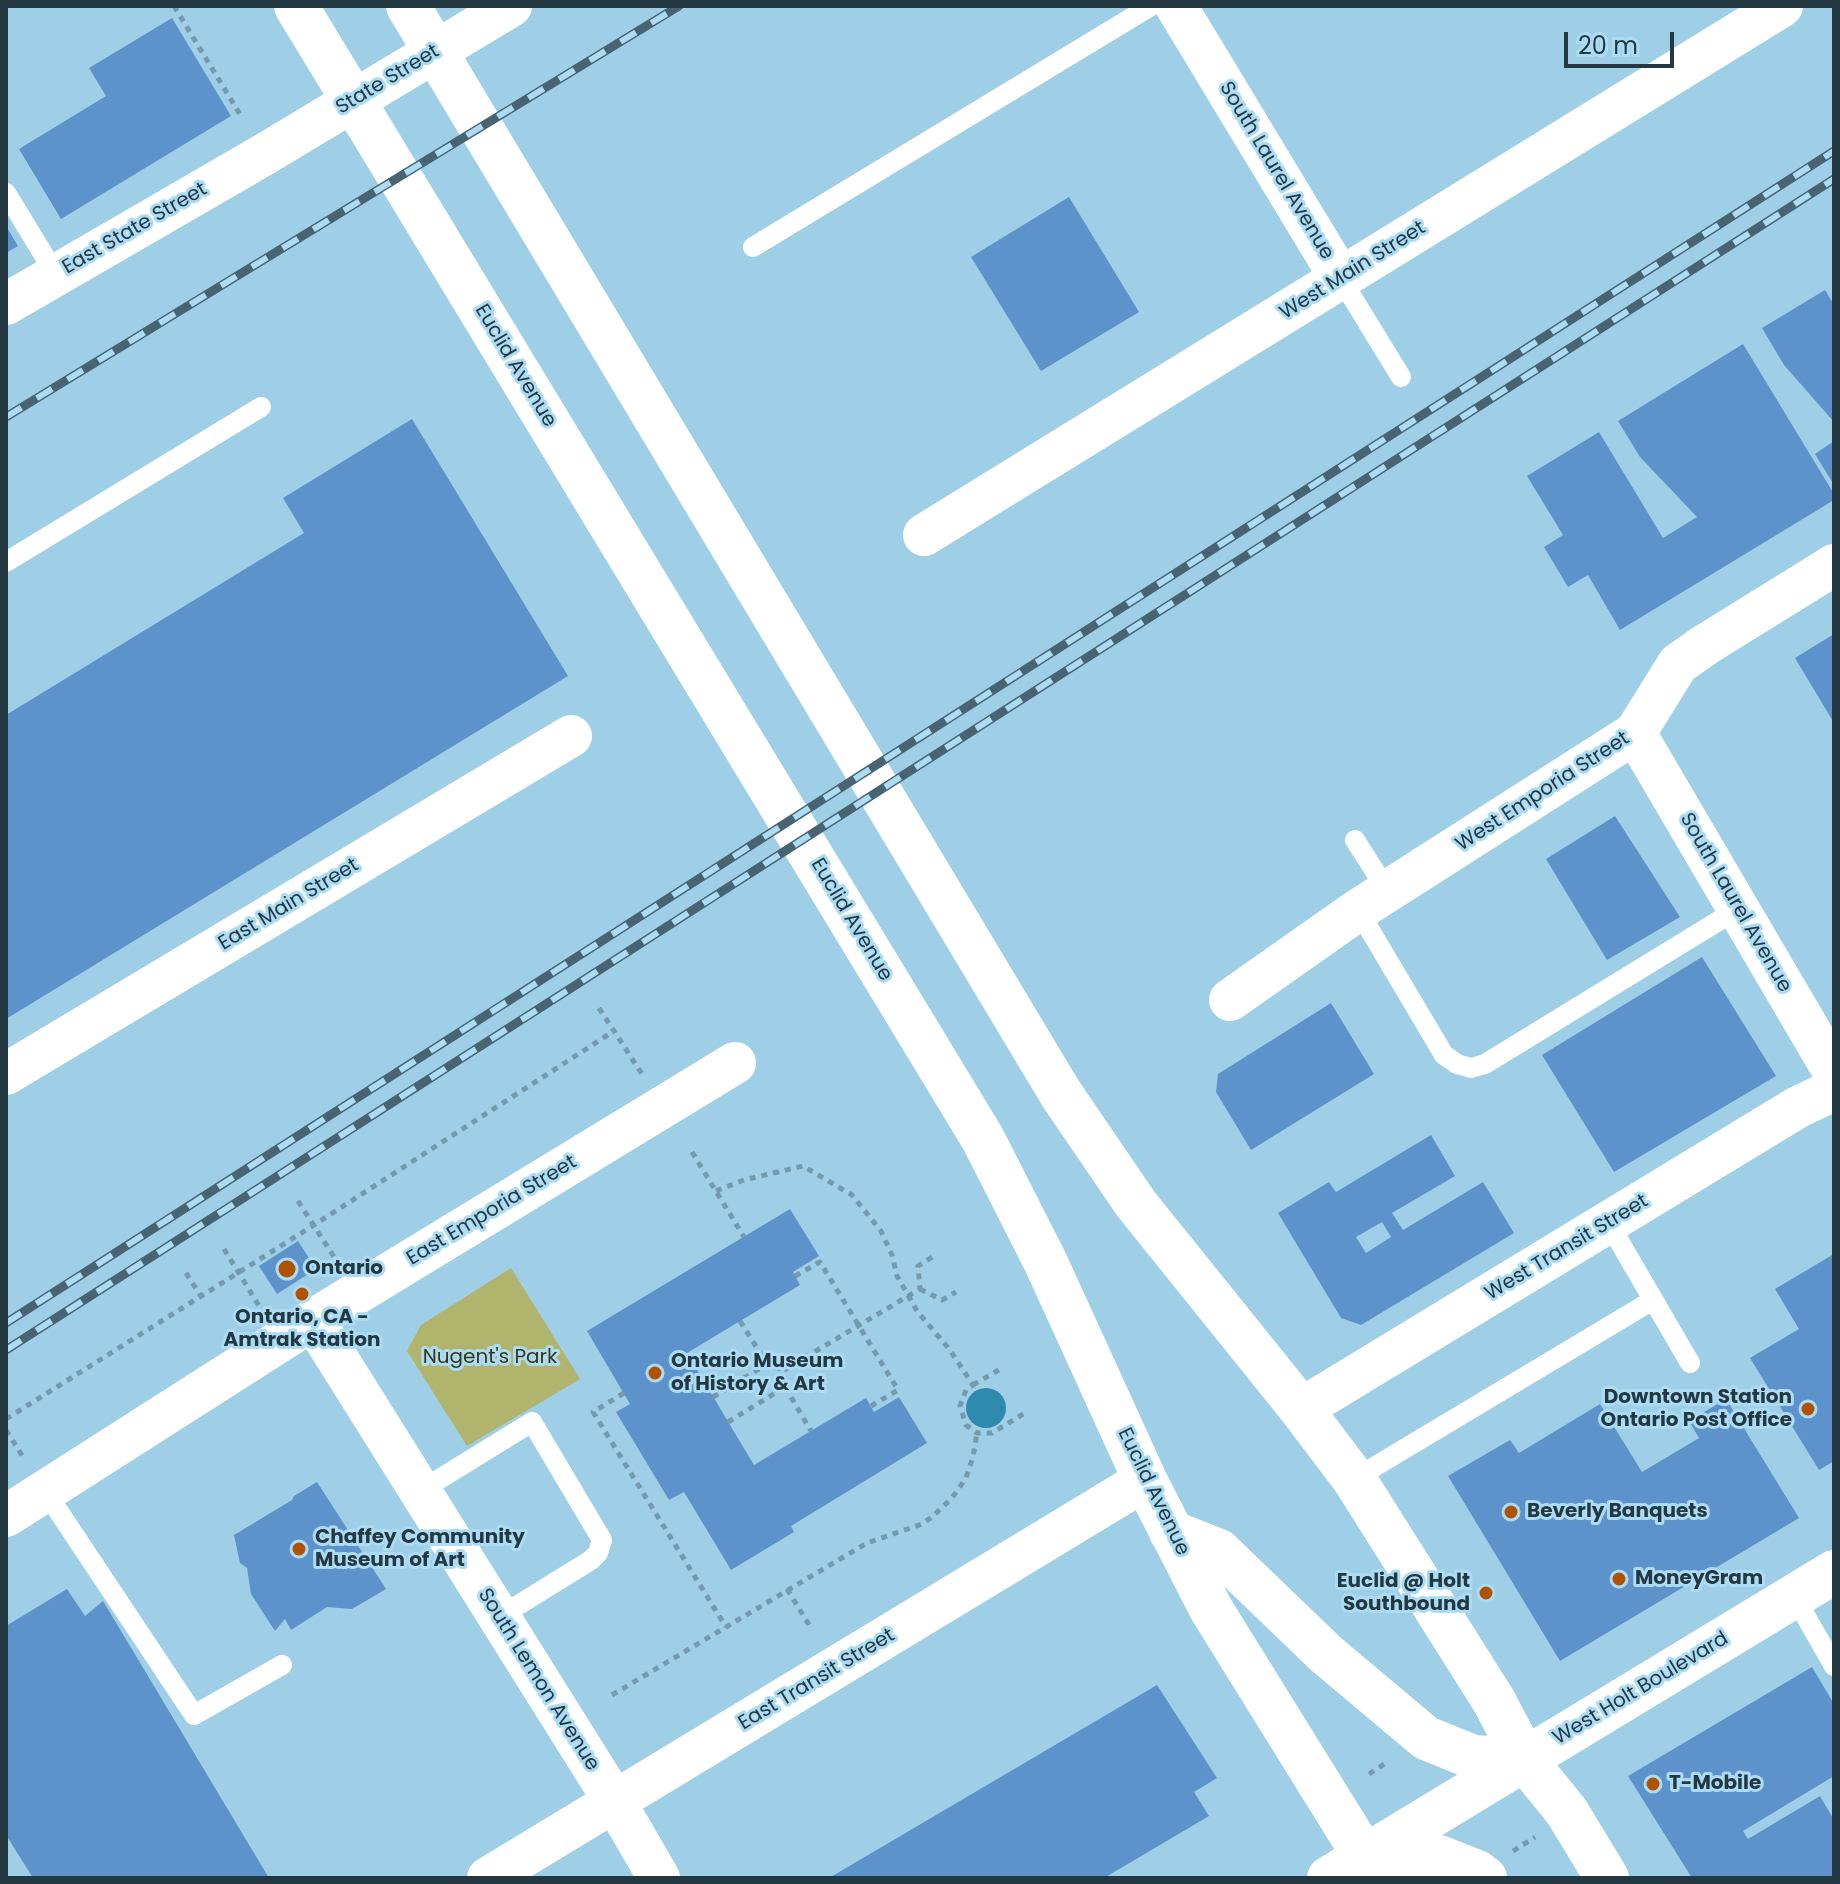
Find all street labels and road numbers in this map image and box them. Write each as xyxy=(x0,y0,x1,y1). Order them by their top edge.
street label: State Street xyxy=(332,40,444,120)
street label: South Laurel Avenue xyxy=(1213,78,1339,264)
street label: East State Street xyxy=(58,178,212,280)
street label: West Main Street xyxy=(1276,216,1430,326)
street label: Euclid Avenue xyxy=(469,300,561,432)
street label: West Emporia Street xyxy=(1452,727,1634,857)
street label: South Laurel Avenue xyxy=(1674,809,1796,997)
street label: East Main Street xyxy=(215,854,363,956)
street label: Euclid Avenue xyxy=(805,854,897,986)
street label: East Emporia Street xyxy=(403,1151,581,1271)
street label: West Transit Street xyxy=(1481,1190,1653,1306)
street label: Euclid Avenue xyxy=(1112,1424,1194,1560)
street label: South Lemon Avenue xyxy=(472,1584,604,1776)
street label: East Transit Street xyxy=(735,1624,899,1736)
street label: West Holt Boulevard xyxy=(1549,1627,1733,1751)

